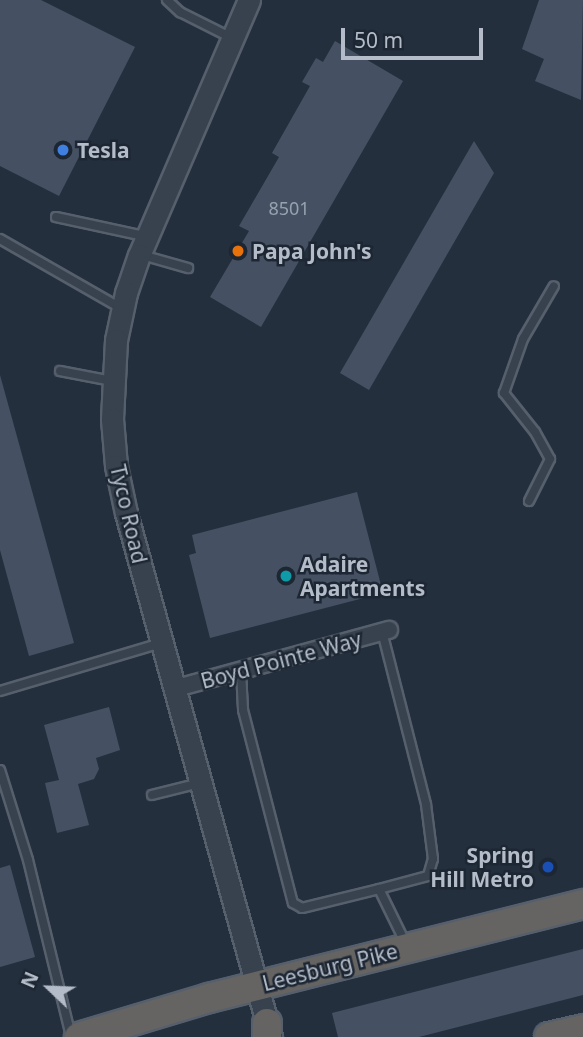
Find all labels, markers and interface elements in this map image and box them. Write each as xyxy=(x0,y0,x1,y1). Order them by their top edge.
scale bar xyxy=(345,14,487,58)
text: 50 m xyxy=(354,26,403,54)
place label: Tesla xyxy=(77,137,130,163)
marker: Tesla xyxy=(55,142,71,158)
house number: 8501 xyxy=(268,197,310,219)
place label: Papa John's xyxy=(252,238,372,264)
marker: Papa John's xyxy=(230,243,246,259)
street label: Tyco Road xyxy=(105,462,153,566)
place label: Adaire Apartments xyxy=(300,551,425,601)
marker: Adaire Apartments xyxy=(278,568,294,584)
street label: Boyd Pointe Way xyxy=(198,626,364,694)
place label: Spring Hill Metro xyxy=(430,842,534,892)
marker: Spring Hill Metro xyxy=(540,859,556,875)
street label: Leesburg Pike xyxy=(260,938,400,996)
north arrow xyxy=(14,953,84,1023)
text: N xyxy=(15,968,45,992)

